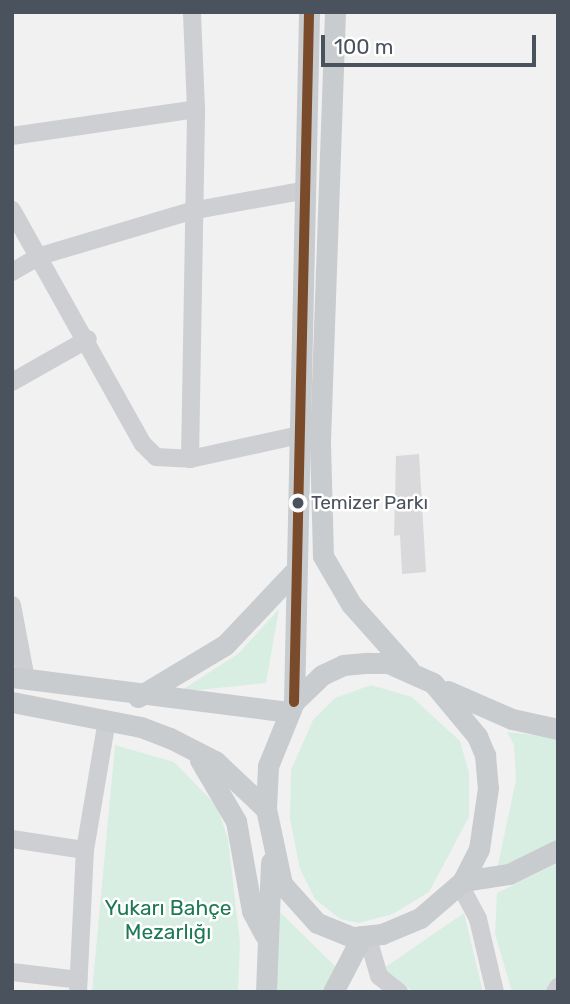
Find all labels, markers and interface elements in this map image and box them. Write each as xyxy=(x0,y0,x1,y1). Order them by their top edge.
scale bar xyxy=(325,21,540,65)
text: 100 m xyxy=(334,34,393,59)
place label: Temizer Parkı xyxy=(311,492,428,514)
marker: Temizer Parkı xyxy=(291,496,305,510)
park label: Yukarı Bahçe Mezarlığı xyxy=(104,895,232,945)

